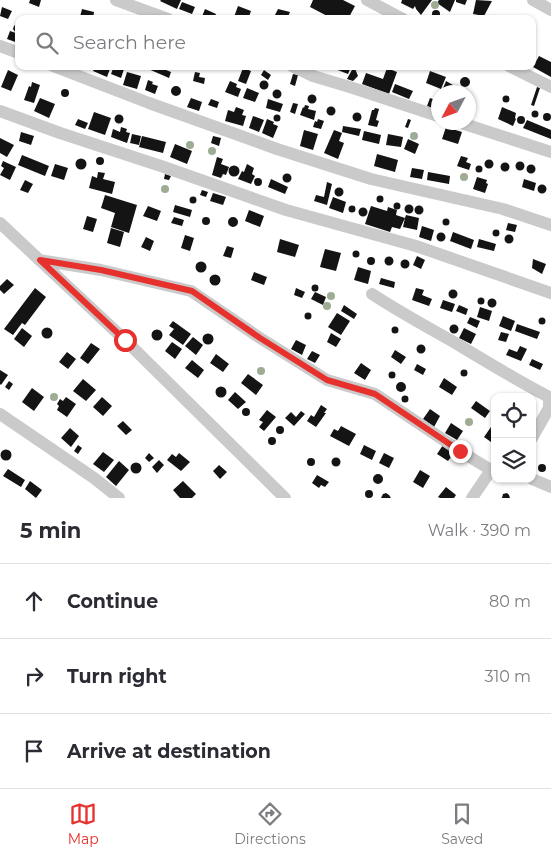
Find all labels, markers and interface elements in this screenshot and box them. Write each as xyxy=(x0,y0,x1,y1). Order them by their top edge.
search box xyxy=(15,15,536,70)
icon: search xyxy=(33,29,61,57)
text: Search here xyxy=(73,31,186,54)
north arrow xyxy=(431,85,476,130)
route start xyxy=(114,329,137,352)
map controls xyxy=(491,393,536,483)
button: locate xyxy=(491,393,536,438)
button: layers xyxy=(491,438,536,483)
route end xyxy=(449,440,472,463)
text: 5 min xyxy=(20,518,81,543)
text: Walk · 390 m xyxy=(428,521,531,540)
icon: ahead xyxy=(20,587,48,615)
text: Continue xyxy=(67,590,158,613)
text: 80 m xyxy=(489,592,531,611)
icon: right xyxy=(20,662,48,690)
text: Turn right xyxy=(67,665,167,688)
text: 310 m xyxy=(484,667,531,686)
icon: arrive xyxy=(20,737,48,765)
text: Arrive at destination xyxy=(67,740,271,763)
tab: Map xyxy=(68,800,99,848)
tab: Directions xyxy=(234,800,306,848)
tab: Saved xyxy=(441,800,483,848)

